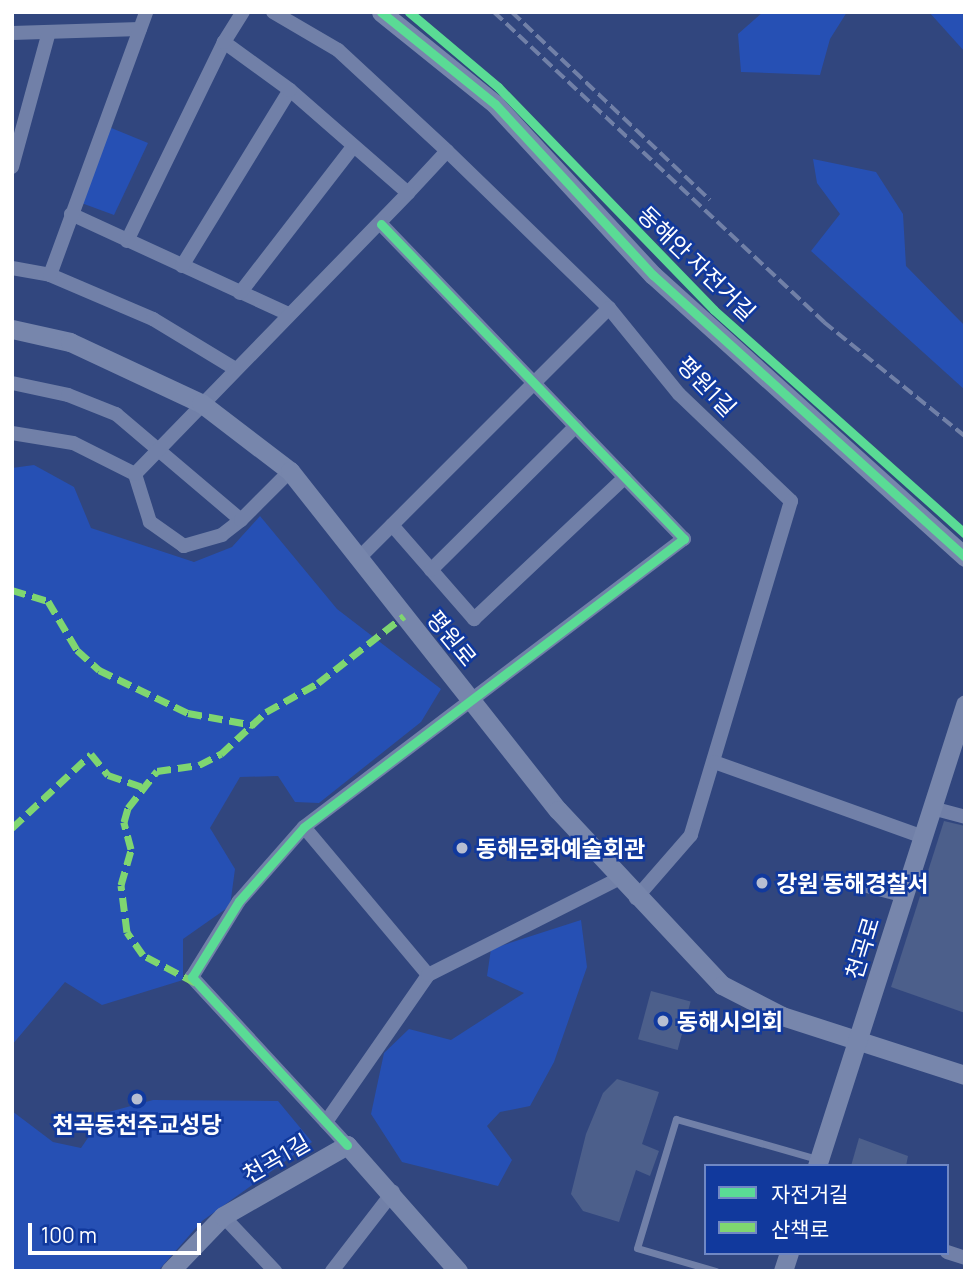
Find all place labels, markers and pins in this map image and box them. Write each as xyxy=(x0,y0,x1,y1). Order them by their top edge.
place label: 동해문화예술회관 xyxy=(476,834,645,862)
marker: 동해문화예술회관 xyxy=(454,840,470,856)
place label: 강원 동해경찰서 xyxy=(776,869,929,897)
marker: 강원 동해경찰서 xyxy=(754,875,770,891)
place label: 동해시의회 xyxy=(677,1007,783,1035)
marker: 동해시의회 xyxy=(655,1013,671,1029)
marker: 천곡동천주교성당 xyxy=(129,1091,145,1107)
place label: 천곡동천주교성당 xyxy=(52,1110,222,1138)

